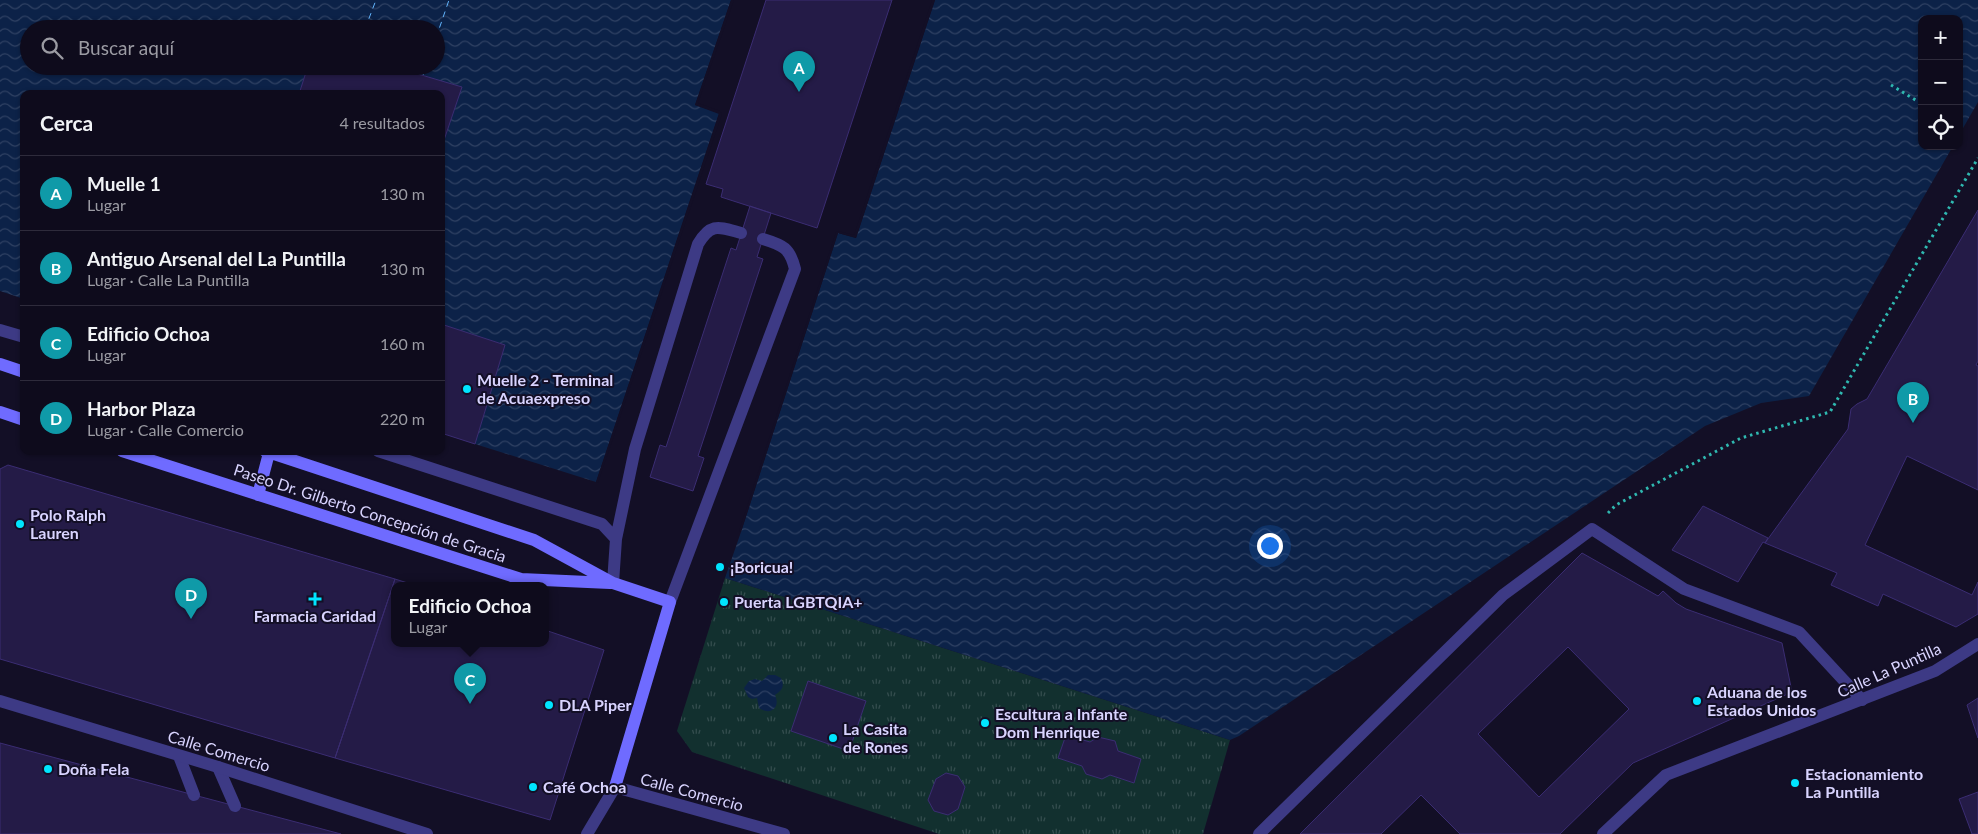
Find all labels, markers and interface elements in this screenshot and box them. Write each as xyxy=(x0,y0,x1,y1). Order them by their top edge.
map controls xyxy=(1918,15,1963,150)
button: + xyxy=(1918,15,1963,60)
search box xyxy=(20,20,445,75)
icon: search xyxy=(38,34,66,62)
text: Buscar aquí xyxy=(78,36,174,59)
pin: A xyxy=(783,51,815,92)
button: − xyxy=(1918,60,1963,105)
button: locate xyxy=(1918,105,1963,150)
text: Cerca xyxy=(40,110,93,135)
text: 4 resultados xyxy=(339,113,425,132)
text: Muelle 1 xyxy=(87,172,161,195)
text: A xyxy=(50,184,62,203)
text: 130 m xyxy=(380,184,425,203)
text: Lugar xyxy=(87,195,126,214)
text: Antiguo Arsenal del La Puntilla xyxy=(87,247,346,270)
text: B xyxy=(51,259,61,278)
text: 130 m xyxy=(380,259,425,278)
text: Lugar · Calle La Puntilla xyxy=(87,270,249,289)
text: Edificio Ochoa xyxy=(87,322,210,345)
text: C xyxy=(51,334,61,353)
text: 160 m xyxy=(380,334,425,353)
text: Lugar xyxy=(87,345,126,364)
place label: Muelle 2 - Terminal de Acuaexpreso xyxy=(477,370,613,407)
pin: B xyxy=(1897,382,1929,423)
marker: Muelle 2 - Terminal de Acuaexpreso xyxy=(461,383,473,395)
text: Harbor Plaza xyxy=(87,397,196,420)
text: D xyxy=(50,409,62,428)
text: 220 m xyxy=(380,409,425,428)
text: Lugar · Calle Comercio xyxy=(87,420,244,439)
street label: Paseo Dr. Gilberto Concepción de Gracia xyxy=(232,459,509,566)
place label: Polo Ralph Lauren xyxy=(30,505,106,542)
marker: Polo Ralph Lauren xyxy=(14,518,26,530)
your location xyxy=(1257,533,1283,559)
place label: ¡Boricua! xyxy=(730,557,793,576)
marker: ¡Boricua! xyxy=(714,561,726,573)
pin: D xyxy=(175,578,207,619)
popup xyxy=(391,582,549,647)
place label: Puerta LGBTQIA+ xyxy=(734,592,863,611)
marker: Farmacia Caridad xyxy=(309,593,321,605)
text: Edificio Ochoa xyxy=(409,594,531,617)
marker: Puerta LGBTQIA+ xyxy=(718,596,730,608)
place label: Farmacia Caridad xyxy=(254,606,376,625)
text: Lugar xyxy=(409,617,447,636)
street label: Calle La Puntilla xyxy=(1834,638,1944,701)
pin: C xyxy=(454,663,486,704)
place label: Aduana de los Estados Unidos xyxy=(1706,682,1816,719)
place label: DLA Piper xyxy=(559,695,632,714)
marker: Aduana de los Estados Unidos xyxy=(1691,695,1703,707)
marker: DLA Piper xyxy=(543,699,555,711)
place label: Escultura a Infante Dom Henrique xyxy=(995,704,1128,741)
marker: Escultura a Infante Dom Henrique xyxy=(979,717,991,729)
place label: La Casita de Rones xyxy=(843,719,908,756)
street label: Calle Comercio xyxy=(166,726,273,775)
marker: La Casita de Rones xyxy=(827,732,839,744)
place label: Doña Fela xyxy=(58,759,129,778)
marker: Doña Fela xyxy=(42,763,54,775)
place label: Estacionamiento La Puntilla xyxy=(1805,764,1923,801)
street label: Calle Comercio xyxy=(638,769,746,814)
place label: Café Ochoa xyxy=(543,777,626,796)
marker: Estacionamiento La Puntilla xyxy=(1789,777,1801,789)
marker: Café Ochoa xyxy=(527,781,539,793)

